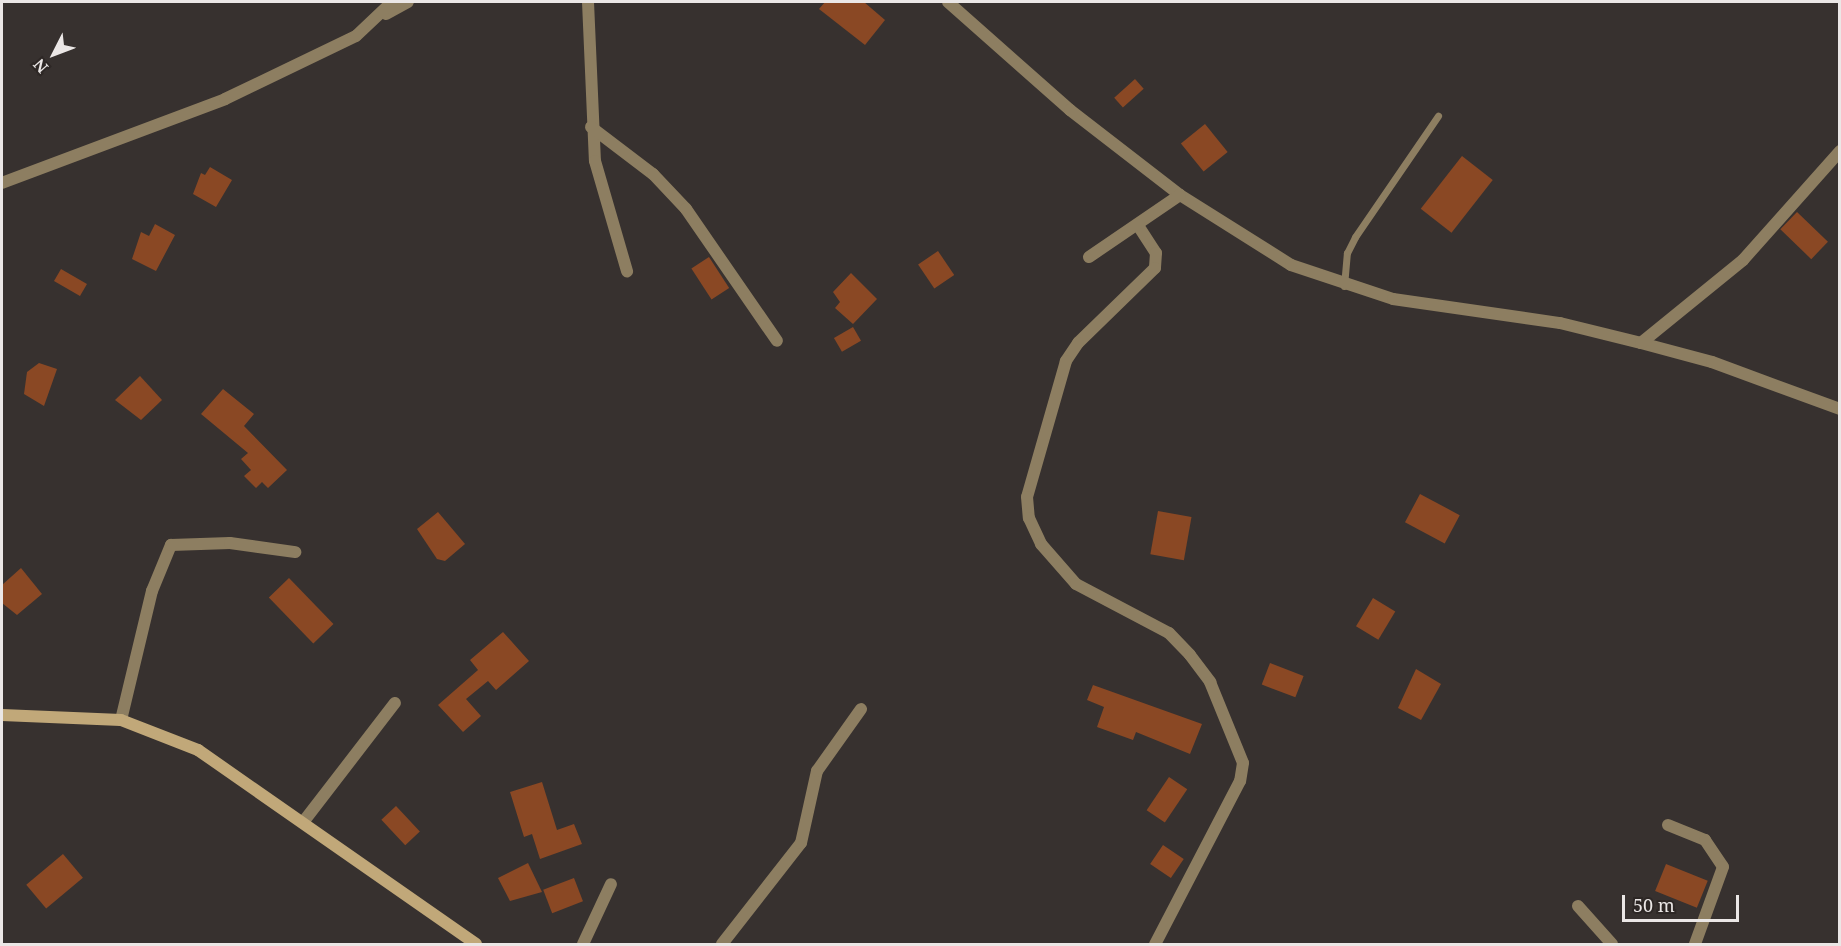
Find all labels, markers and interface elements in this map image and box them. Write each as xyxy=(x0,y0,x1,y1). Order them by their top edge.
north arrow xyxy=(24,24,84,84)
text: N xyxy=(28,54,53,78)
scale bar xyxy=(1625,883,1742,921)
text: 50 m xyxy=(1633,893,1675,917)

